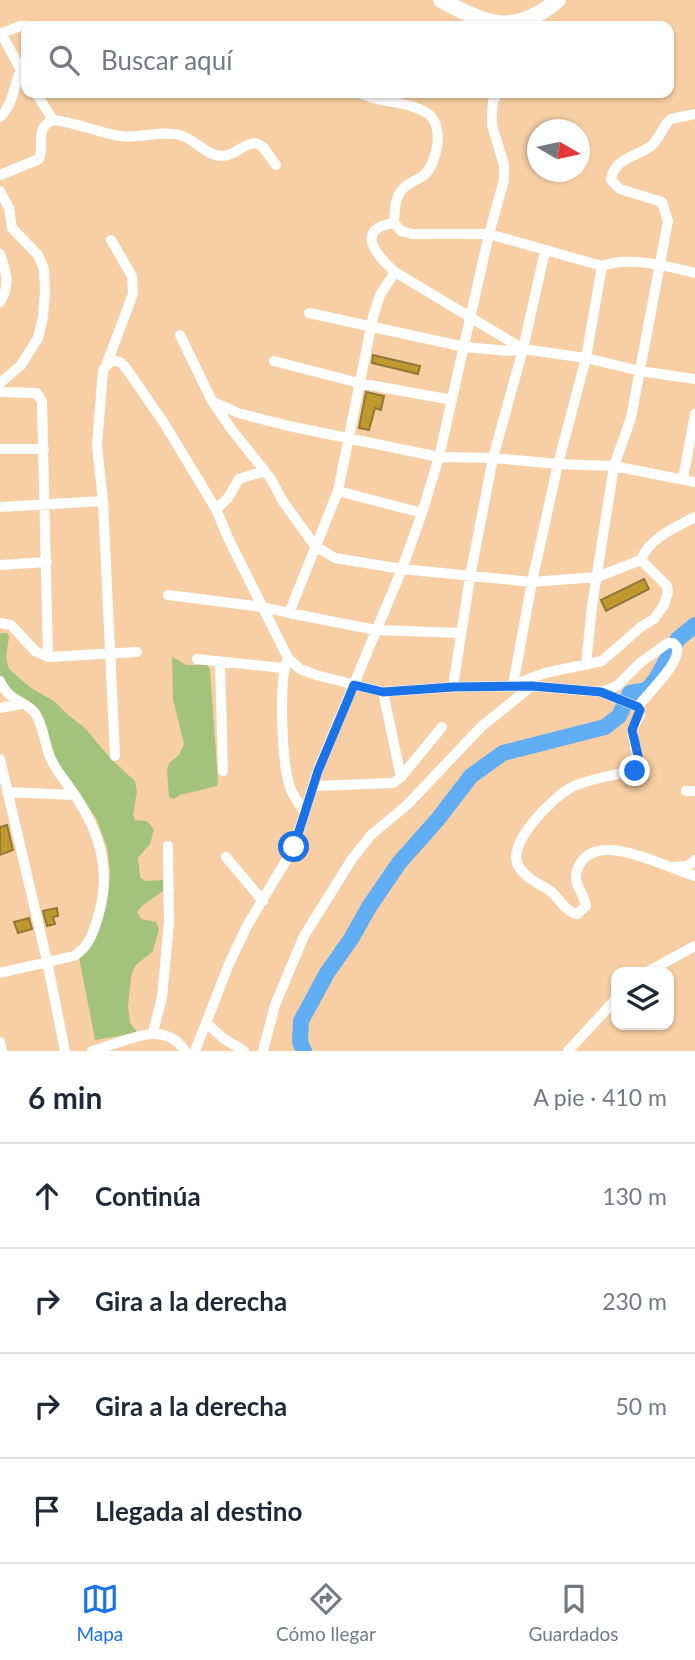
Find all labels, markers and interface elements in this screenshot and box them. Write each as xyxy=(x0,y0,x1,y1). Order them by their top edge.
search box xyxy=(21,21,674,98)
icon: search xyxy=(45,41,83,79)
text: Buscar aquí xyxy=(101,44,232,76)
north arrow xyxy=(527,119,590,182)
route end xyxy=(619,755,650,786)
route start xyxy=(278,831,309,862)
map controls xyxy=(611,967,674,1030)
button: layers xyxy=(611,967,674,1030)
text: 6 min xyxy=(28,1079,102,1115)
text: A pie · 410 m xyxy=(533,1083,667,1111)
icon: ahead xyxy=(28,1177,66,1215)
text: Continúa xyxy=(95,1180,201,1212)
text: 130 m xyxy=(602,1182,667,1210)
icon: right xyxy=(28,1282,66,1320)
text: Gira a la derecha xyxy=(95,1285,287,1317)
text: 230 m xyxy=(602,1287,667,1315)
icon: right xyxy=(28,1387,66,1425)
text: Gira a la derecha xyxy=(95,1390,287,1422)
text: 50 m xyxy=(616,1392,667,1420)
icon: arrive xyxy=(28,1492,66,1530)
text: Llegada al destino xyxy=(95,1495,302,1527)
tab: Mapa xyxy=(76,1580,123,1645)
tab: Cómo llegar xyxy=(276,1580,376,1645)
tab: Guardados xyxy=(529,1580,619,1645)

